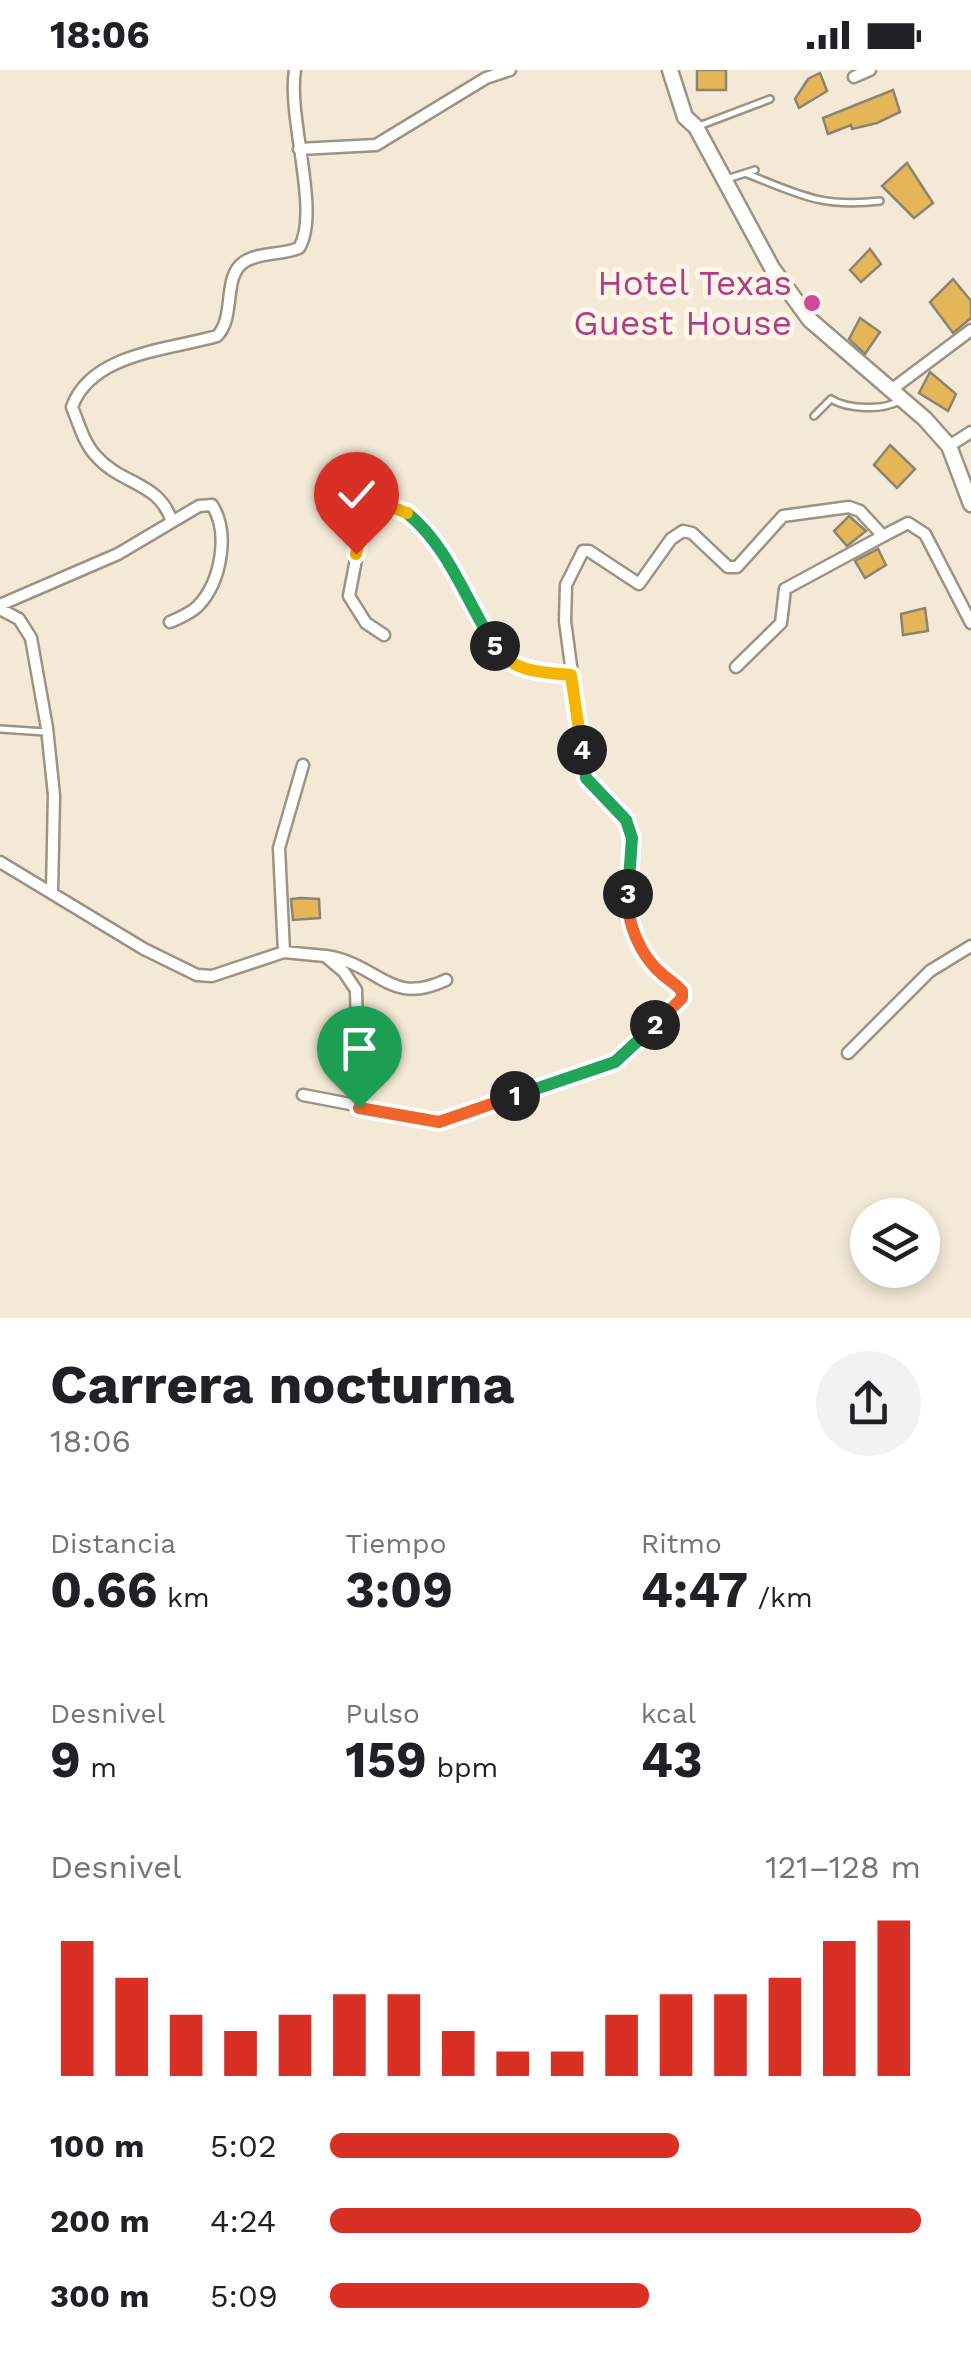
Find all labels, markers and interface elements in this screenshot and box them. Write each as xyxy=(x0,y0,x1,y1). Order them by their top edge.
text: 18:06 xyxy=(50,13,150,57)
place label: Hotel Texas Guest House xyxy=(573,262,792,344)
marker: Hotel Texas Guest House xyxy=(801,292,823,314)
pin xyxy=(314,452,399,555)
icon: check xyxy=(329,467,384,522)
pin: 5 xyxy=(470,621,520,671)
text: 5 xyxy=(487,629,503,662)
pin: 4 xyxy=(557,725,607,775)
text: 4 xyxy=(573,733,591,766)
pin: 3 xyxy=(603,869,653,919)
text: 3 xyxy=(620,877,636,910)
pin: 2 xyxy=(630,1000,680,1050)
pin xyxy=(317,1006,402,1109)
text: 2 xyxy=(647,1008,663,1041)
icon: arrive xyxy=(332,1021,387,1076)
pin: 1 xyxy=(490,1071,540,1121)
text: 1 xyxy=(509,1079,521,1112)
map controls xyxy=(850,1198,940,1288)
button: layers xyxy=(850,1198,940,1288)
button: share xyxy=(816,1351,921,1456)
text: Carrera nocturna xyxy=(50,1352,514,1416)
text: 18:06 xyxy=(50,1422,131,1460)
text: Distancia xyxy=(50,1527,176,1560)
text: Tiempo xyxy=(345,1527,446,1560)
text: Ritmo xyxy=(641,1527,722,1560)
text: 0.66 xyxy=(50,1560,158,1619)
text: 3:09 xyxy=(345,1560,453,1619)
text: 4:47 xyxy=(641,1560,748,1619)
text: km xyxy=(158,1581,210,1614)
text: /km xyxy=(748,1581,813,1614)
text: Desnivel xyxy=(50,1697,165,1730)
text: Pulso xyxy=(345,1697,420,1730)
text: kcal xyxy=(641,1697,696,1730)
text: 9 xyxy=(50,1730,81,1789)
text: 159 xyxy=(345,1730,427,1789)
text: 43 xyxy=(641,1730,703,1789)
text: m xyxy=(81,1751,117,1784)
text: bpm xyxy=(427,1751,498,1784)
text: Desnivel xyxy=(50,1848,182,1886)
text: 121–128 m xyxy=(765,1848,921,1886)
text: 100 m xyxy=(50,2127,144,2165)
text: 5:02 xyxy=(210,2127,277,2165)
text: 200 m xyxy=(50,2202,150,2240)
text: 4:24 xyxy=(210,2202,276,2240)
text: 300 m xyxy=(50,2277,149,2315)
text: 5:09 xyxy=(210,2277,278,2315)

